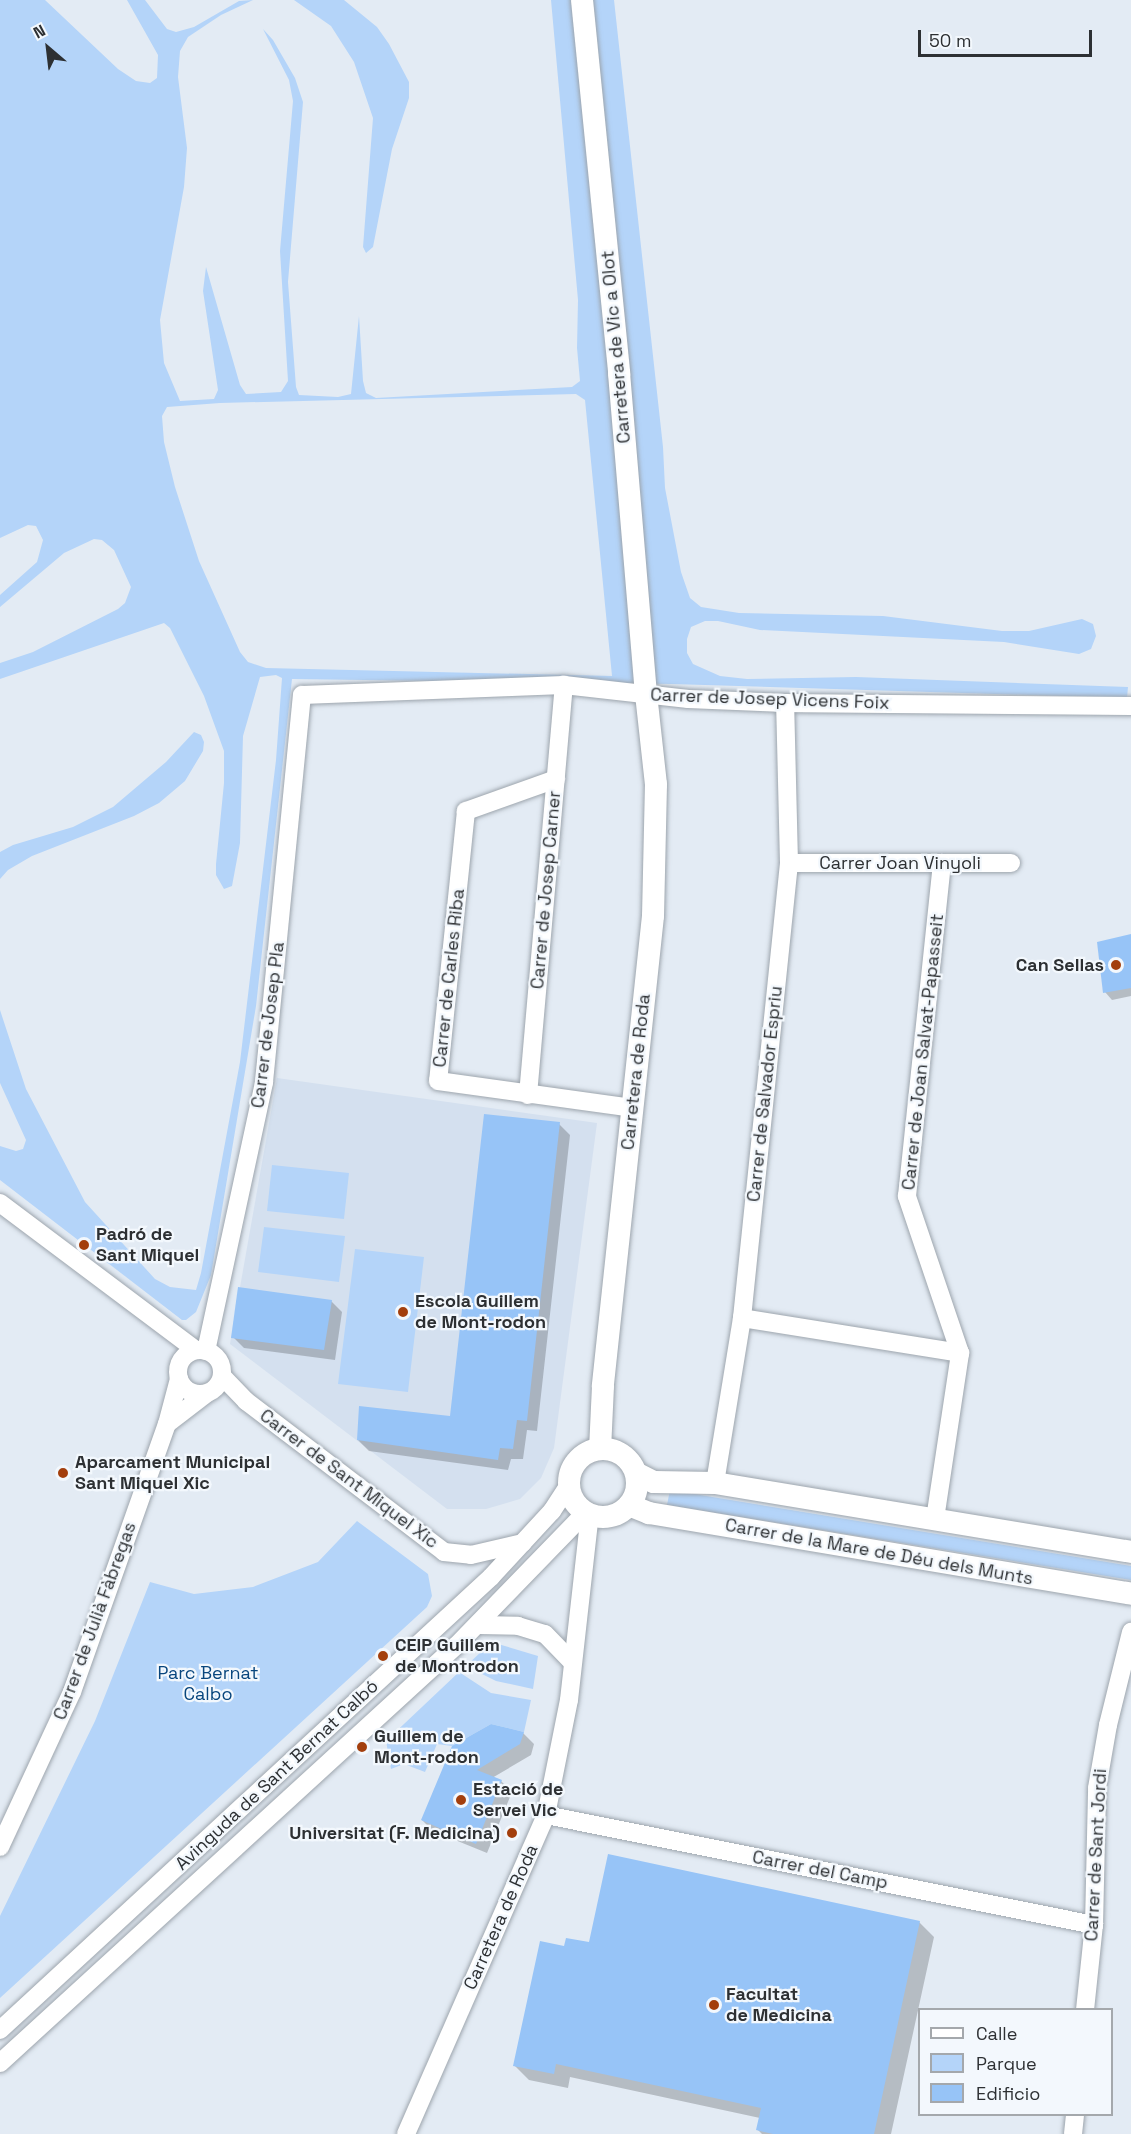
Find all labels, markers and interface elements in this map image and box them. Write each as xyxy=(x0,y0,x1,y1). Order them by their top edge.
north arrow xyxy=(18,18,78,78)
scale bar xyxy=(921,18,1095,56)
text: N xyxy=(30,20,49,43)
text: 50 m xyxy=(929,29,971,52)
street label: Carretera de Vic a Olot xyxy=(597,250,635,444)
street label: Carrer de Josep Vicens Foix xyxy=(650,684,890,714)
street label: Carrer de Josep Carner xyxy=(527,790,565,990)
street label: Carrer Joan Vinyoli xyxy=(819,852,981,874)
street label: Carrer de Carles Riba xyxy=(429,888,469,1068)
street label: Carrer de Joan Salvat-Papasseit xyxy=(898,913,948,1191)
street label: Carrer de Josep Pla xyxy=(247,941,289,1109)
place label: Can Sellas xyxy=(1016,954,1104,976)
marker: Can Sellas xyxy=(1109,958,1123,972)
street label: Carrer de Salvador Espriu xyxy=(743,985,787,1203)
street label: Carretera de Roda xyxy=(617,993,655,1151)
place label: Padró de Sant Miquel xyxy=(96,1224,199,1266)
marker: Padró de Sant Miquel xyxy=(77,1238,91,1252)
place label: Escola Guillem de Mont-rodon xyxy=(415,1291,546,1334)
marker: Escola Guillem de Mont-rodon xyxy=(396,1305,410,1319)
street label: Carrer de Sant Miquel Xic xyxy=(255,1405,443,1553)
place label: Aparcament Municipal Sant Miquel Xic xyxy=(75,1452,270,1494)
marker: Aparcament Municipal Sant Miquel Xic xyxy=(56,1466,70,1480)
street label: Carrer de la Mare de Déu dels Munts xyxy=(723,1514,1035,1590)
street label: Carrer de Julià Fàbregas xyxy=(49,1519,141,1723)
place label: CEIP Guillem de Montrodon xyxy=(395,1635,519,1678)
marker: CEIP Guillem de Montrodon xyxy=(376,1649,390,1663)
park label: Parc Bernat Calbo xyxy=(157,1663,259,1706)
street label: Avinguda de Sant Bernat Calbó xyxy=(171,1675,383,1875)
place label: Guillem de Mont-rodon xyxy=(374,1726,479,1768)
marker: Guillem de Mont-rodon xyxy=(355,1740,369,1754)
street label: Carrer de Sant Jordi xyxy=(1081,1768,1111,1942)
place label: Estació de Servei Vic xyxy=(473,1779,563,1822)
marker: Estació de Servei Vic xyxy=(454,1793,468,1807)
place label: Universitat (F. Medicina) xyxy=(289,1822,500,1844)
marker: Universitat (F. Medicina) xyxy=(505,1826,519,1840)
street label: Carretera de Roda xyxy=(459,1841,543,1993)
street label: Carrer del Camp xyxy=(750,1846,890,1894)
place label: Facultat de Medicina xyxy=(726,1984,832,2026)
marker: Facultat de Medicina xyxy=(707,1998,721,2012)
legend xyxy=(918,2008,1113,2116)
text: Calle xyxy=(976,2022,1017,2045)
text: Parque xyxy=(976,2052,1037,2075)
text: Edificio xyxy=(976,2082,1040,2105)

